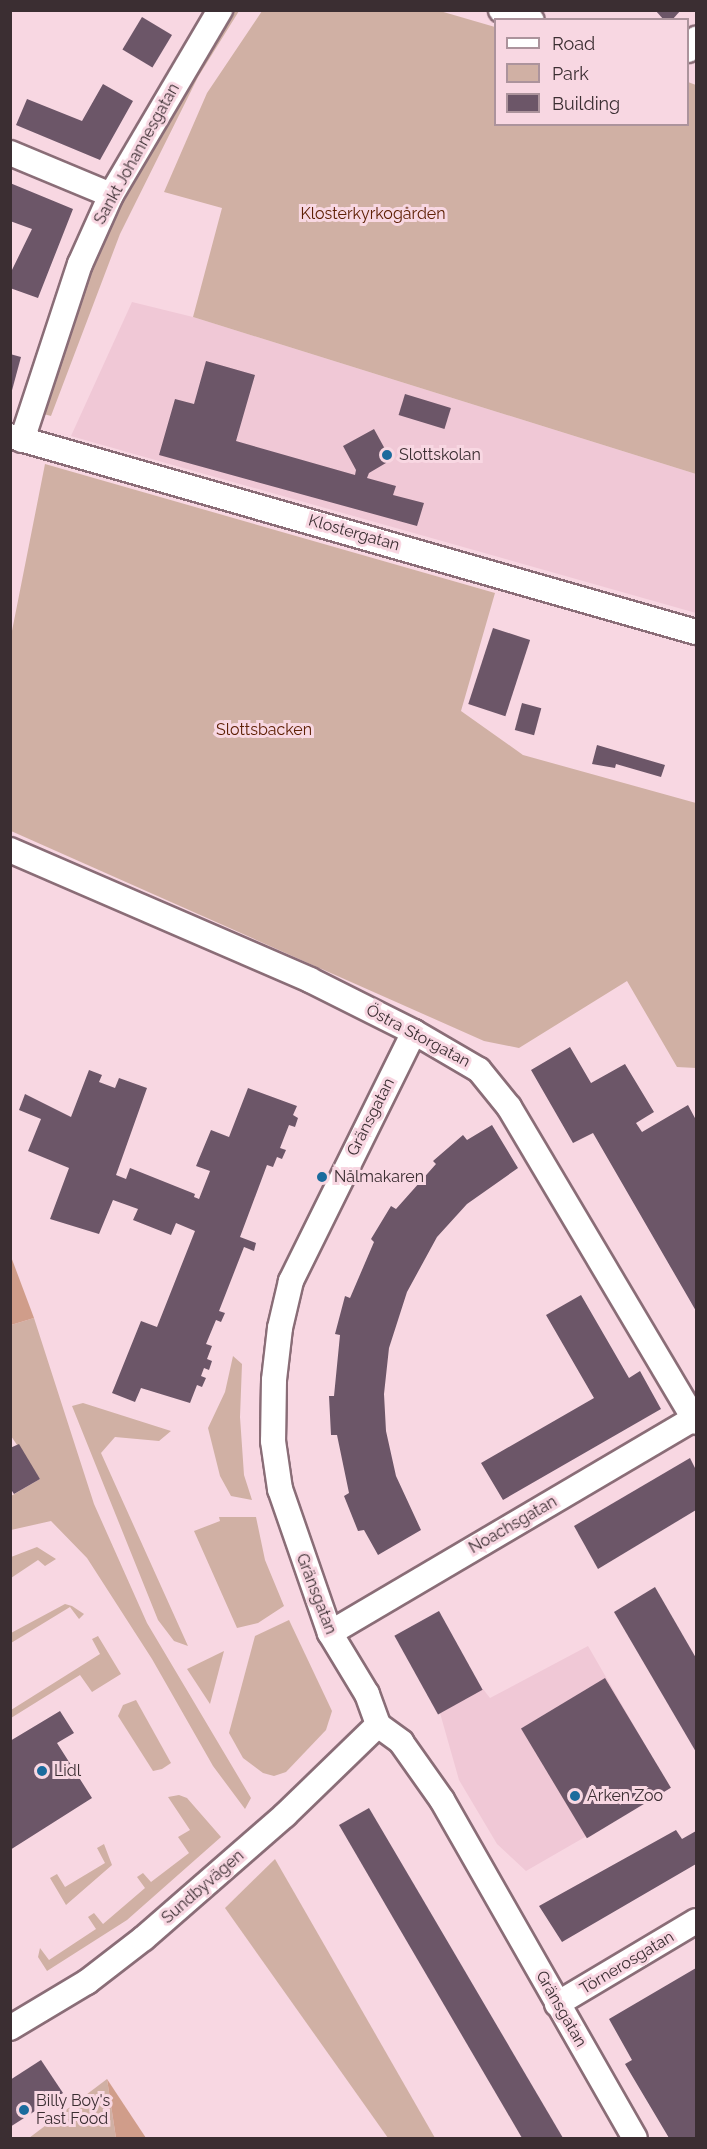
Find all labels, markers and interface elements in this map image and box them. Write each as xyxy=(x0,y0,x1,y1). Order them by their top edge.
legend xyxy=(494,18,689,126)
text: Road xyxy=(552,33,595,54)
text: Park xyxy=(552,63,589,84)
street label: Sankt Johannesgatan xyxy=(90,80,184,228)
text: Building xyxy=(552,93,620,114)
park label: Klosterkyrkogården xyxy=(300,204,446,224)
place label: Slottskolan xyxy=(399,445,481,465)
marker: Slottskolan xyxy=(380,448,394,462)
street label: Klostergatan xyxy=(306,511,402,555)
park label: Slottsbacken xyxy=(216,720,312,740)
street label: Östra Storgatan xyxy=(363,1000,473,1072)
street label: Gränsgatan xyxy=(343,1075,399,1159)
place label: Nålmakaren xyxy=(334,1167,424,1187)
marker: Nålmakaren xyxy=(315,1170,329,1184)
street label: Noachsgatan xyxy=(466,1492,560,1558)
street label: Gränsgatan xyxy=(292,1551,340,1637)
place label: Lidl xyxy=(54,1761,81,1781)
marker: Lidl xyxy=(35,1764,49,1778)
place label: Arken Zoo xyxy=(587,1786,663,1806)
marker: Arken Zoo xyxy=(568,1789,582,1803)
street label: Sundbyvägen xyxy=(158,1846,248,1928)
street label: Törnerosgatan xyxy=(576,1927,678,1999)
street label: Gränsgatan xyxy=(531,1967,591,2051)
place label: Billy Boy's Fast Food xyxy=(36,2091,111,2129)
marker: Billy Boy's Fast Food xyxy=(17,2103,31,2117)

